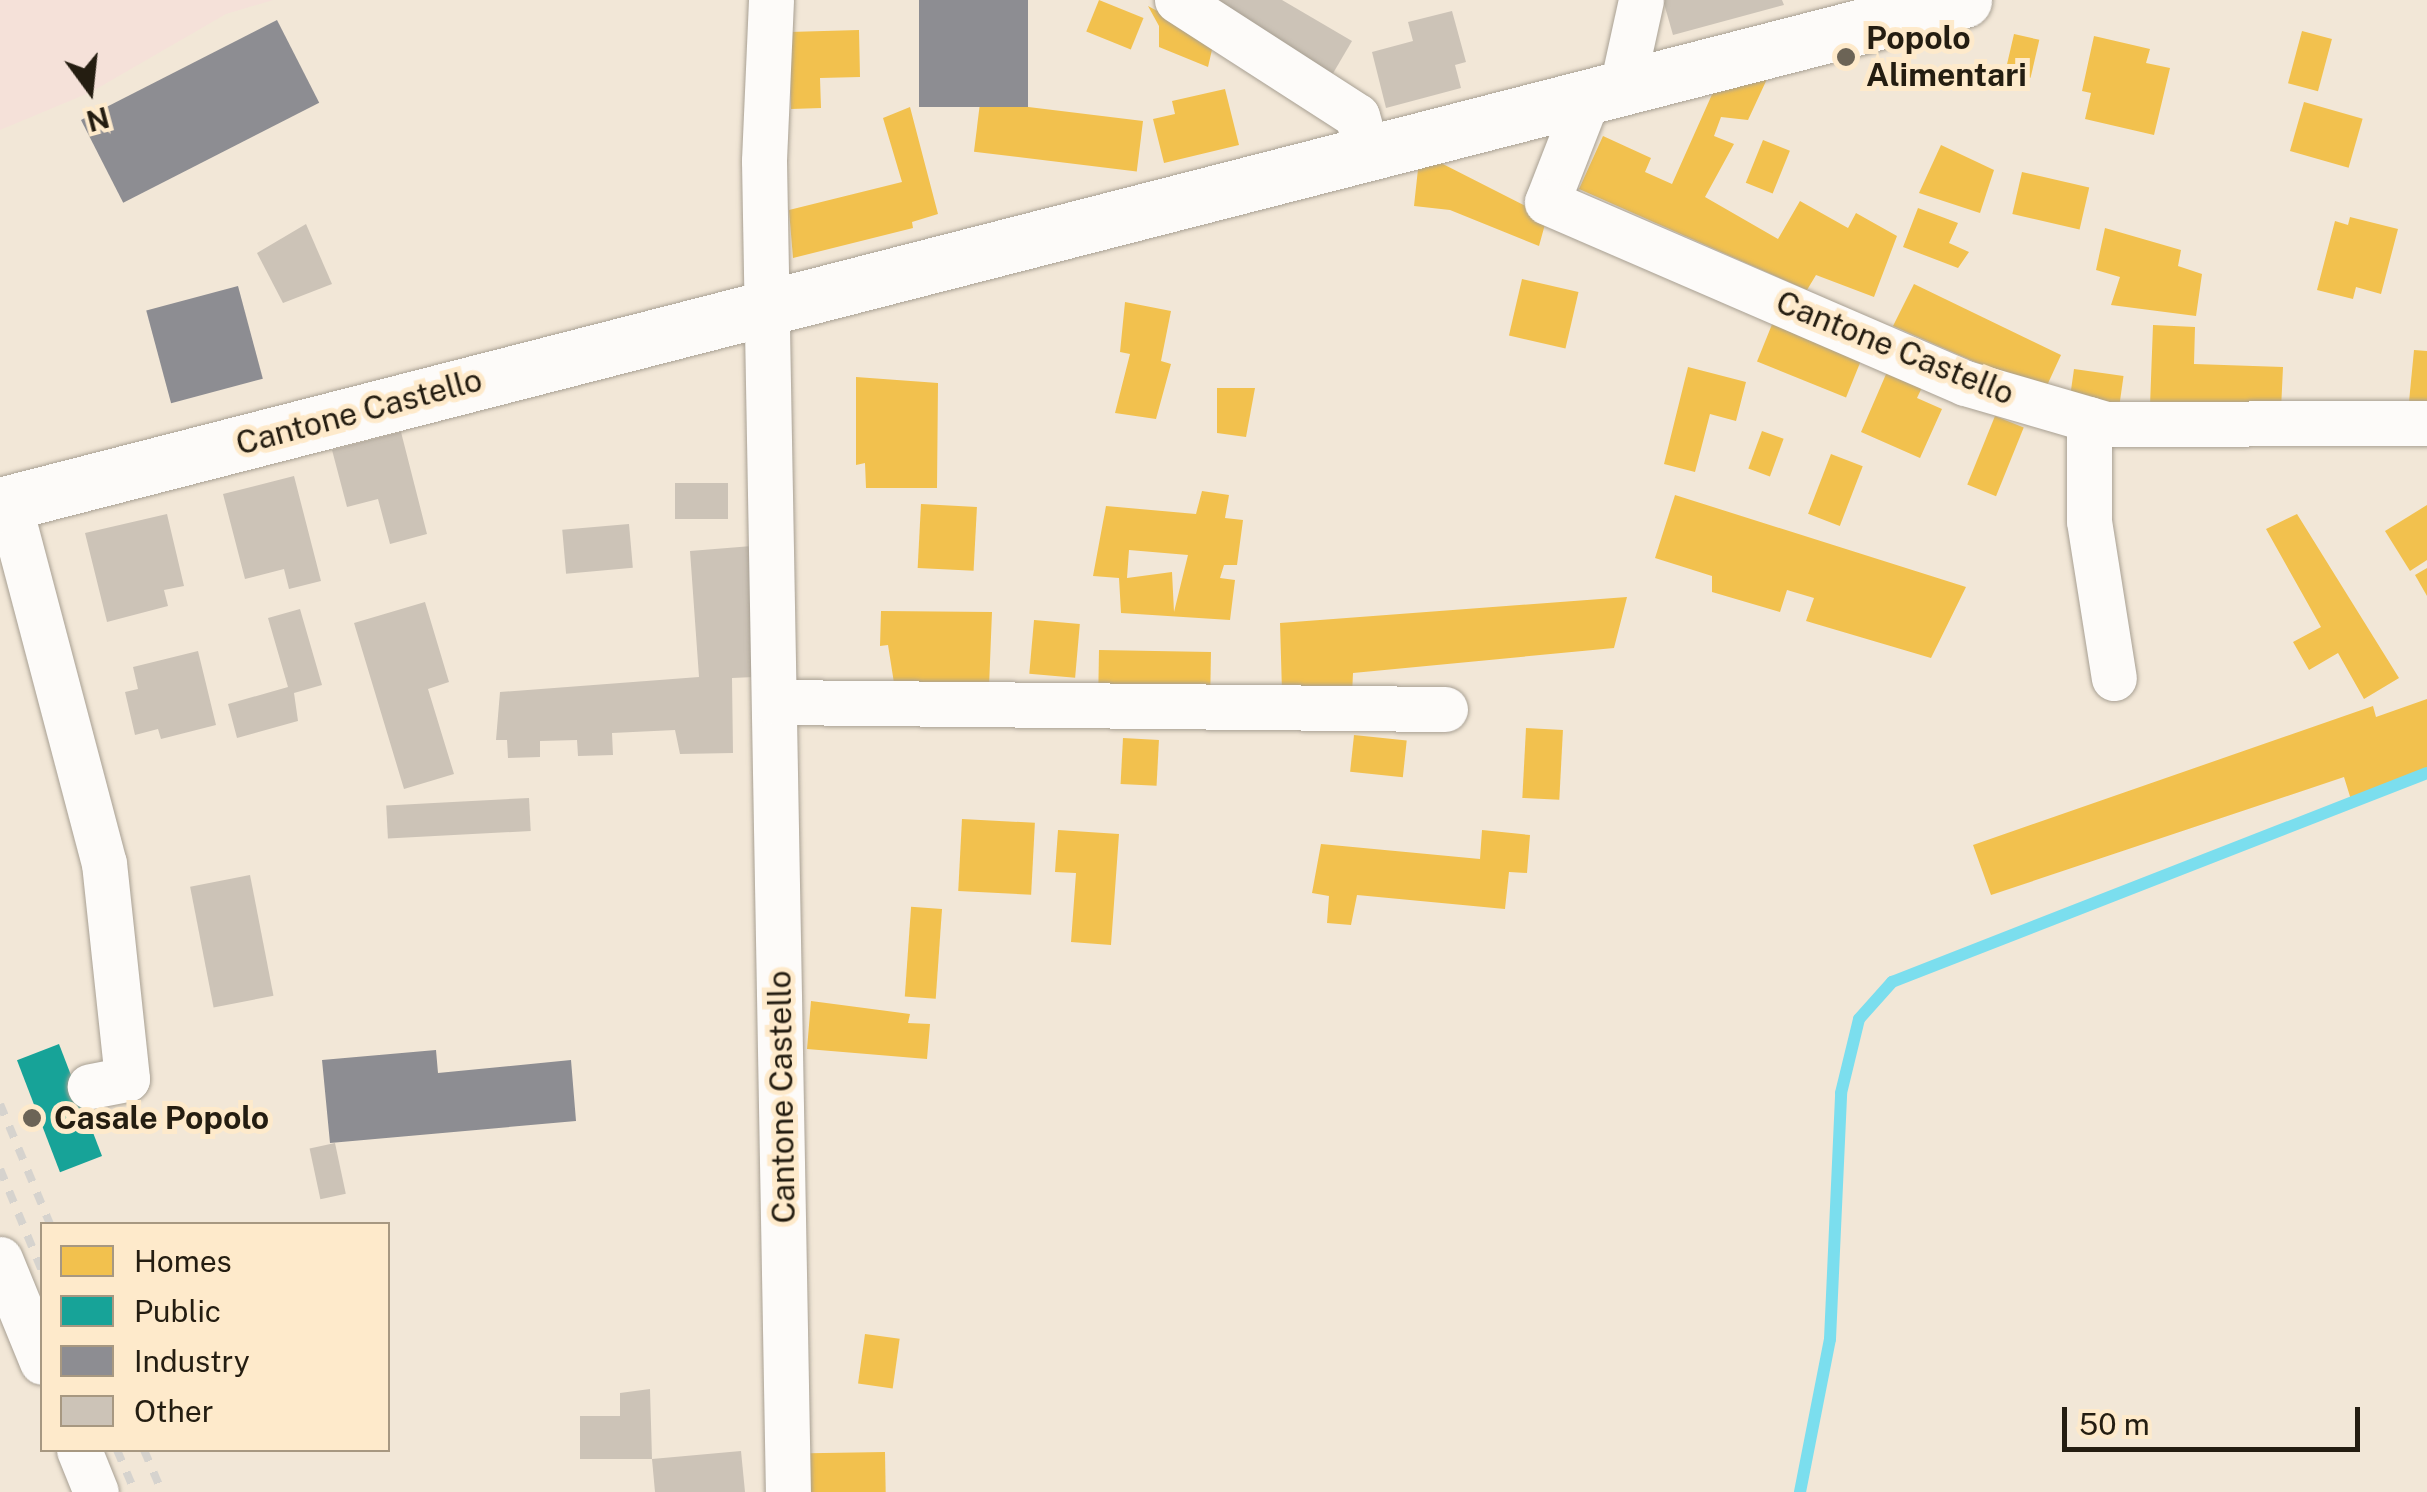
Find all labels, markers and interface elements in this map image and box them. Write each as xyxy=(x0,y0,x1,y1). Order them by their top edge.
place label: Popolo Alimentari xyxy=(1866,20,2027,95)
north arrow xyxy=(40,40,140,140)
marker: Popolo Alimentari xyxy=(1835,46,1857,68)
text: N xyxy=(83,101,113,138)
street label: Cantone Castello xyxy=(1770,283,2020,413)
street label: Cantone Castello xyxy=(232,361,486,463)
street label: Cantone Castello xyxy=(761,970,803,1224)
place label: Casale Popolo xyxy=(54,1099,269,1137)
marker: Casale Popolo xyxy=(19,1105,45,1131)
legend xyxy=(40,1222,390,1452)
text: Homes xyxy=(134,1243,232,1279)
text: Public xyxy=(134,1293,221,1329)
text: Industry xyxy=(134,1343,250,1379)
scale bar xyxy=(2067,1387,2364,1449)
text: Other xyxy=(134,1393,214,1429)
text: 50 m xyxy=(2079,1406,2150,1442)

